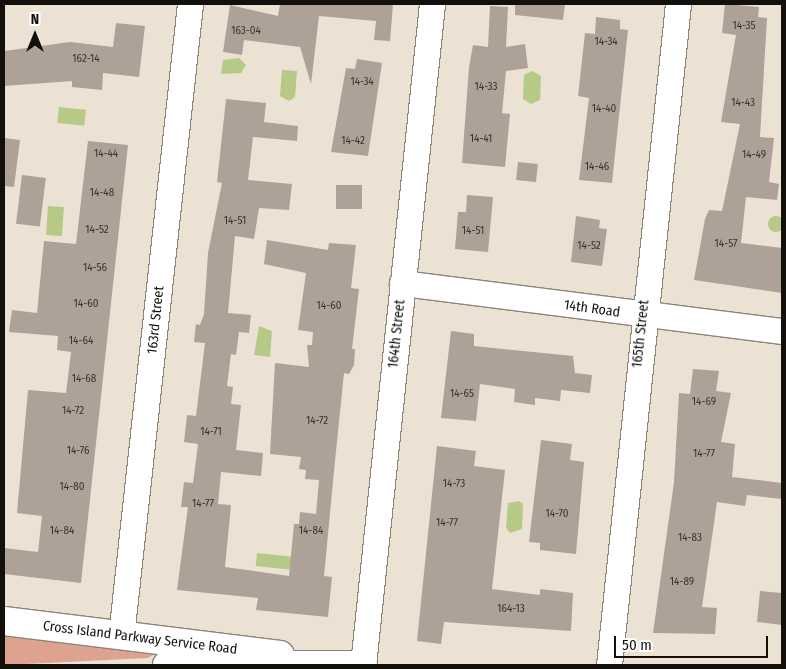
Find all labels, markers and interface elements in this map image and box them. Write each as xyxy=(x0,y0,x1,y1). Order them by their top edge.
north arrow xyxy=(10,10,60,60)
text: N xyxy=(31,11,39,28)
house number: 14-35 xyxy=(732,19,756,33)
house number: 163-04 xyxy=(231,24,261,38)
house number: 14-34 xyxy=(594,35,618,49)
house number: 162-14 xyxy=(72,52,100,66)
house number: 14-34 xyxy=(350,75,374,89)
house number: 14-33 xyxy=(475,80,497,94)
house number: 14-43 xyxy=(731,96,755,110)
house number: 14-40 xyxy=(592,102,616,116)
house number: 14-41 xyxy=(470,132,492,146)
house number: 14-42 xyxy=(341,134,365,148)
house number: 14-44 xyxy=(94,147,118,161)
house number: 14-49 xyxy=(742,148,766,162)
house number: 14-46 xyxy=(585,160,609,174)
house number: 14-48 xyxy=(90,186,114,200)
house number: 14-51 xyxy=(224,214,246,228)
house number: 14-52 xyxy=(85,223,109,237)
house number: 14-51 xyxy=(462,224,484,238)
house number: 14-57 xyxy=(715,237,737,251)
house number: 14-52 xyxy=(577,239,601,253)
house number: 14-56 xyxy=(83,261,107,275)
street label: 163rd Street xyxy=(144,285,168,355)
house number: 14-60 xyxy=(74,297,98,311)
street label: 14th Road xyxy=(563,297,621,321)
house number: 14-60 xyxy=(317,299,341,313)
street label: 164th Street xyxy=(385,299,409,369)
street label: 165th Street xyxy=(629,299,653,369)
house number: 14-64 xyxy=(69,334,93,348)
house number: 14-68 xyxy=(72,372,96,386)
house number: 14-65 xyxy=(450,387,474,401)
house number: 14-69 xyxy=(692,395,716,409)
house number: 14-72 xyxy=(62,404,84,418)
house number: 14-72 xyxy=(306,414,328,428)
house number: 14-71 xyxy=(200,425,222,439)
house number: 14-76 xyxy=(67,444,89,458)
house number: 14-77 xyxy=(693,447,715,461)
house number: 14-73 xyxy=(443,477,465,491)
house number: 14-80 xyxy=(60,480,84,494)
house number: 14-77 xyxy=(192,497,214,511)
house number: 14-70 xyxy=(545,507,569,521)
house number: 14-77 xyxy=(436,516,458,530)
house number: 14-84 xyxy=(50,524,74,538)
house number: 14-84 xyxy=(299,524,323,538)
house number: 14-83 xyxy=(678,531,702,545)
house number: 14-89 xyxy=(670,575,694,589)
house number: 164-13 xyxy=(497,602,525,616)
street label: Cross Island Parkway Service Road xyxy=(42,618,238,658)
scale bar xyxy=(616,626,770,658)
text: 50 m xyxy=(622,636,652,654)

